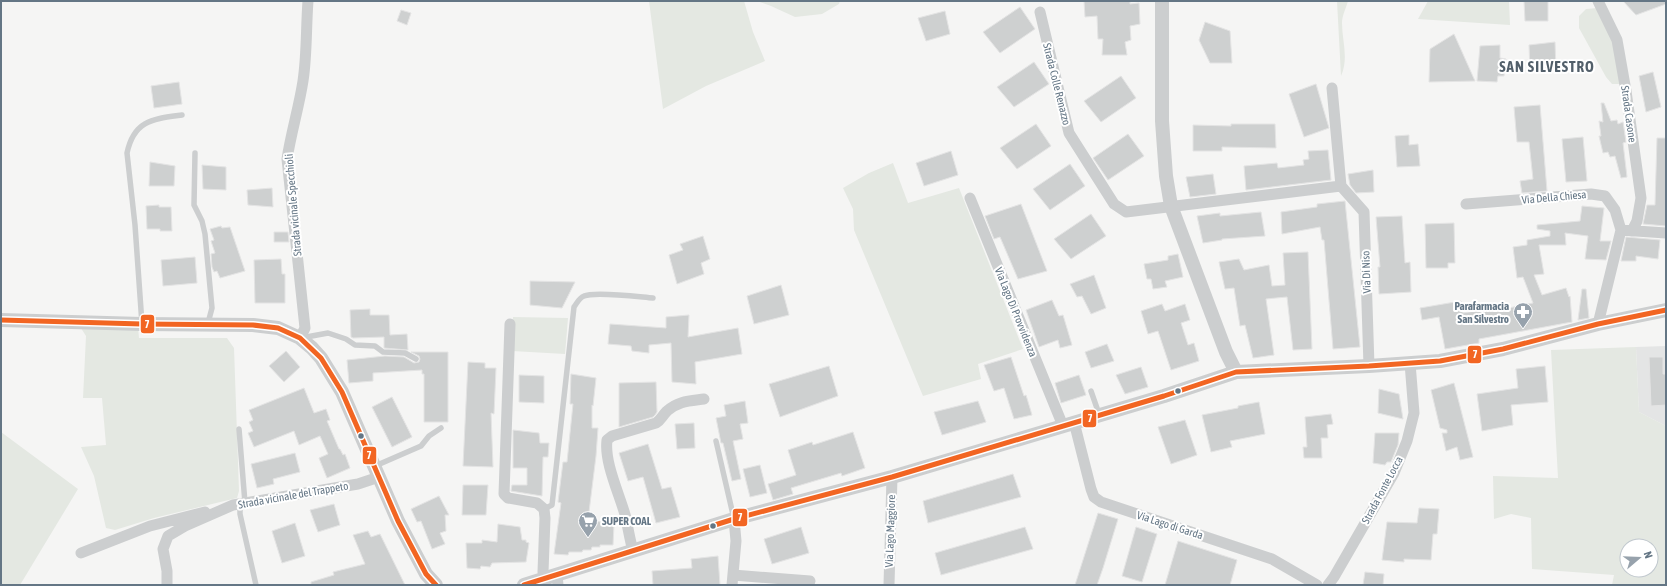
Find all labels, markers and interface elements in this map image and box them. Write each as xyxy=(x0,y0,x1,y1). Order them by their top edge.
street label: Strada Colle Renazzo xyxy=(1041,42,1073,126)
district label: SAN SILVESTRO xyxy=(1499,58,1595,75)
street label: Strada Casone xyxy=(1619,85,1639,143)
street label: Strada vicinale Specchioli xyxy=(283,153,303,257)
street label: Via Della Chiesa xyxy=(1521,188,1587,206)
street label: Via Di Niso xyxy=(1359,250,1373,294)
street label: Via Lago Di Provvidenza xyxy=(993,266,1039,358)
place label: Parafarmacia San Silvestro xyxy=(1454,300,1509,325)
pharmacy icon: Parafarmacia San Silvestro xyxy=(1512,301,1534,329)
line badge: 7 xyxy=(140,314,155,334)
text: 7 xyxy=(144,318,150,330)
line badge: 7 xyxy=(1467,345,1482,364)
text: 7 xyxy=(1472,348,1478,360)
unlabelled marker xyxy=(1173,386,1183,396)
line badge: 7 xyxy=(1082,409,1097,428)
text: 7 xyxy=(1087,412,1093,424)
unlabelled marker xyxy=(356,431,366,441)
line badge: 7 xyxy=(362,446,377,465)
text: 7 xyxy=(366,449,372,461)
street label: Strada Fonte Locca xyxy=(1359,454,1405,526)
street label: Strada vicinale del Trappeto xyxy=(237,479,349,511)
street label: Via Lago Maggiore xyxy=(883,494,897,568)
line badge: 7 xyxy=(732,508,748,527)
street label: Via Lago di Garda xyxy=(1135,509,1205,541)
supermarket icon: SUPER COAL xyxy=(577,510,599,538)
text: 7 xyxy=(737,511,743,523)
place label: SUPER COAL xyxy=(602,515,652,527)
unlabelled marker xyxy=(708,521,718,531)
north arrow xyxy=(1619,538,1659,578)
text: N xyxy=(1642,550,1655,560)

